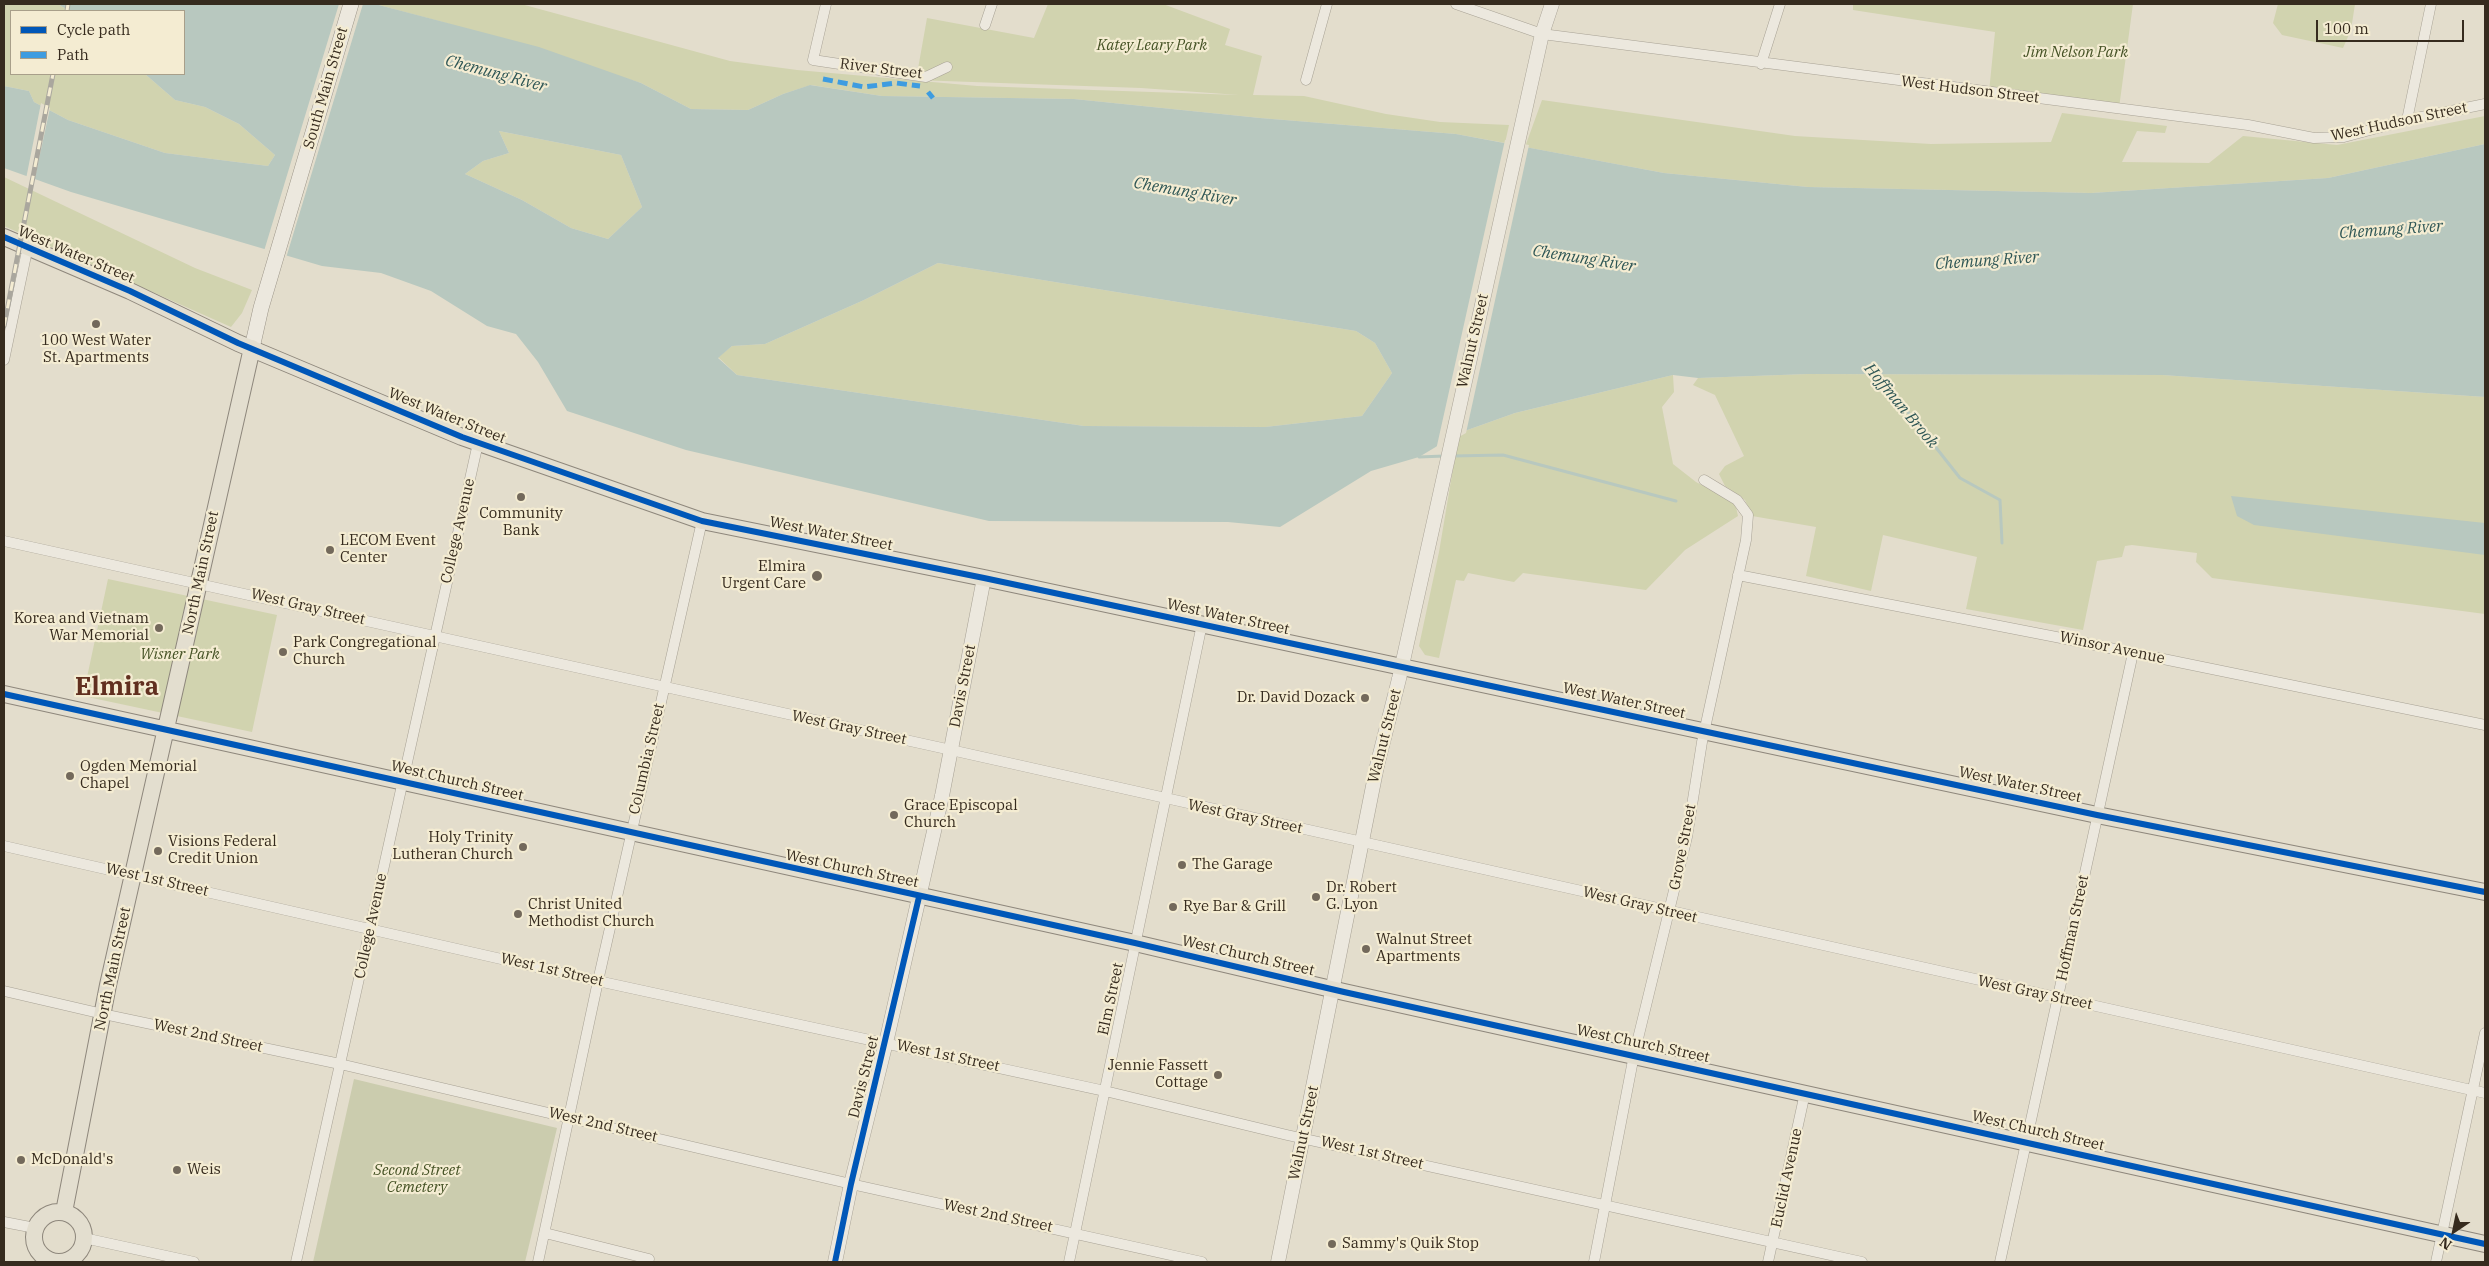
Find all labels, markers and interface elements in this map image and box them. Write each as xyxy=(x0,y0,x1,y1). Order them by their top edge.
legend xyxy=(10,10,185,75)
scale bar xyxy=(2319,10,2466,42)
text: 100 m xyxy=(2324,19,2369,38)
text: Cycle path xyxy=(57,20,130,39)
street label: South Main Street xyxy=(300,25,352,151)
park label: Katey Leary Park xyxy=(1097,37,1207,55)
park label: Jim Nelson Park xyxy=(2024,44,2128,62)
text: Path xyxy=(57,45,89,64)
water label: Chemung River xyxy=(443,51,549,97)
street label: River Street xyxy=(839,55,923,83)
street label: West Hudson Street xyxy=(1900,73,2040,107)
street label: West Hudson Street xyxy=(2329,99,2469,145)
water label: Chemung River xyxy=(1132,174,1238,210)
water label: Chemung River xyxy=(2338,217,2444,243)
street label: West Water Street xyxy=(15,222,137,288)
water label: Chemung River xyxy=(1531,241,1637,277)
water label: Chemung River xyxy=(1934,248,2040,274)
street label: Walnut Street xyxy=(1453,292,1493,390)
marker: 100 West Water St. Apartments xyxy=(90,318,102,330)
place label: 100 West Water St. Apartments xyxy=(41,332,151,367)
water label: Hoffman Brook xyxy=(1860,360,1942,452)
street label: West Water Street xyxy=(386,384,508,448)
street label: College Avenue xyxy=(437,477,479,585)
marker: Community Bank xyxy=(515,491,527,503)
place label: Community Bank xyxy=(479,505,563,540)
street label: North Main Street xyxy=(179,509,223,637)
street label: West Water Street xyxy=(768,513,894,555)
place label: LECOM Event Center xyxy=(340,532,436,567)
marker: LECOM Event Center xyxy=(324,544,336,556)
place label: Elmira Urgent Care xyxy=(721,558,806,593)
marker: Elmira Urgent Care xyxy=(810,569,824,583)
street label: West Gray Street xyxy=(249,585,367,629)
street label: West Water Street xyxy=(1165,595,1291,639)
place label: Korea and Vietnam War Memorial xyxy=(14,610,149,645)
marker: Korea and Vietnam War Memorial xyxy=(153,622,165,634)
street label: Winsor Avenue xyxy=(2058,628,2166,668)
place label: Park Congregational Church xyxy=(293,634,437,669)
street label: Davis Street xyxy=(946,643,980,729)
park label: Wisner Park xyxy=(140,646,220,664)
marker: Park Congregational Church xyxy=(277,646,289,658)
district label: Elmira xyxy=(75,673,159,703)
street label: West Water Street xyxy=(1561,679,1687,723)
street label: Walnut Street xyxy=(1365,687,1405,785)
place label: Dr. David Dozack xyxy=(1237,689,1355,707)
marker: Dr. David Dozack xyxy=(1359,692,1371,704)
street label: Columbia Street xyxy=(625,702,669,816)
street label: West Gray Street xyxy=(790,707,908,749)
street label: West Church Street xyxy=(389,757,525,805)
place label: Ogden Memorial Chapel xyxy=(80,758,197,793)
street label: West Water Street xyxy=(1957,763,2083,807)
marker: Ogden Memorial Chapel xyxy=(64,770,76,782)
street label: West Gray Street xyxy=(1186,796,1304,838)
place label: Grace Episcopal Church xyxy=(904,797,1018,832)
street label: Grove Street xyxy=(1666,802,1700,892)
marker: Grace Episcopal Church xyxy=(888,809,900,821)
place label: Holy Trinity Lutheran Church xyxy=(392,829,513,864)
place label: Visions Federal Credit Union xyxy=(168,833,277,868)
marker: Holy Trinity Lutheran Church xyxy=(517,841,529,853)
marker: Visions Federal Credit Union xyxy=(152,845,164,857)
street label: West Church Street xyxy=(784,846,920,892)
place label: The Garage xyxy=(1192,856,1273,874)
street label: West 1st Street xyxy=(104,859,210,901)
marker: The Garage xyxy=(1176,859,1188,871)
street label: College Avenue xyxy=(351,872,391,980)
street label: Hoffman Street xyxy=(2053,873,2093,983)
place label: Dr. Robert G. Lyon xyxy=(1326,879,1397,914)
street label: West Gray Street xyxy=(1581,883,1699,927)
marker: Dr. Robert G. Lyon xyxy=(1310,891,1322,903)
place label: Christ United Methodist Church xyxy=(528,896,654,931)
place label: Rye Bar & Grill xyxy=(1183,898,1286,916)
marker: Rye Bar & Grill xyxy=(1167,901,1179,913)
street label: North Main Street xyxy=(91,905,135,1033)
marker: Christ United Methodist Church xyxy=(512,908,524,920)
place label: Walnut Street Apartments xyxy=(1376,931,1472,966)
street label: West Church Street xyxy=(1180,932,1316,980)
marker: Walnut Street Apartments xyxy=(1360,943,1372,955)
street label: West 1st Street xyxy=(499,949,605,991)
street label: Elm Street xyxy=(1095,961,1127,1037)
street label: West Gray Street xyxy=(1976,972,2094,1014)
street label: West 2nd Street xyxy=(152,1016,264,1056)
street label: West Church Street xyxy=(1575,1021,1711,1067)
street label: Davis Street xyxy=(845,1034,883,1120)
street label: West 1st Street xyxy=(895,1036,1001,1076)
place label: Jennie Fassett Cottage xyxy=(1108,1057,1208,1092)
marker: Jennie Fassett Cottage xyxy=(1212,1069,1224,1081)
street label: Walnut Street xyxy=(1285,1084,1323,1182)
street label: West 2nd Street xyxy=(547,1104,659,1146)
street label: West Church Street xyxy=(1970,1107,2106,1155)
street label: Euclid Avenue xyxy=(1768,1127,1806,1229)
street label: West 1st Street xyxy=(1319,1132,1425,1174)
place label: McDonald's xyxy=(31,1151,113,1169)
marker: McDonald's xyxy=(15,1154,27,1166)
place label: Weis xyxy=(187,1161,221,1179)
park label: Second Street Cemetery xyxy=(373,1162,461,1197)
marker: Weis xyxy=(171,1164,183,1176)
street label: West 2nd Street xyxy=(942,1196,1054,1236)
north arrow xyxy=(2429,1206,2479,1256)
text: N xyxy=(2436,1233,2455,1254)
place label: Sammy's Quik Stop xyxy=(1342,1235,1479,1253)
marker: Sammy's Quik Stop xyxy=(1326,1238,1338,1250)

